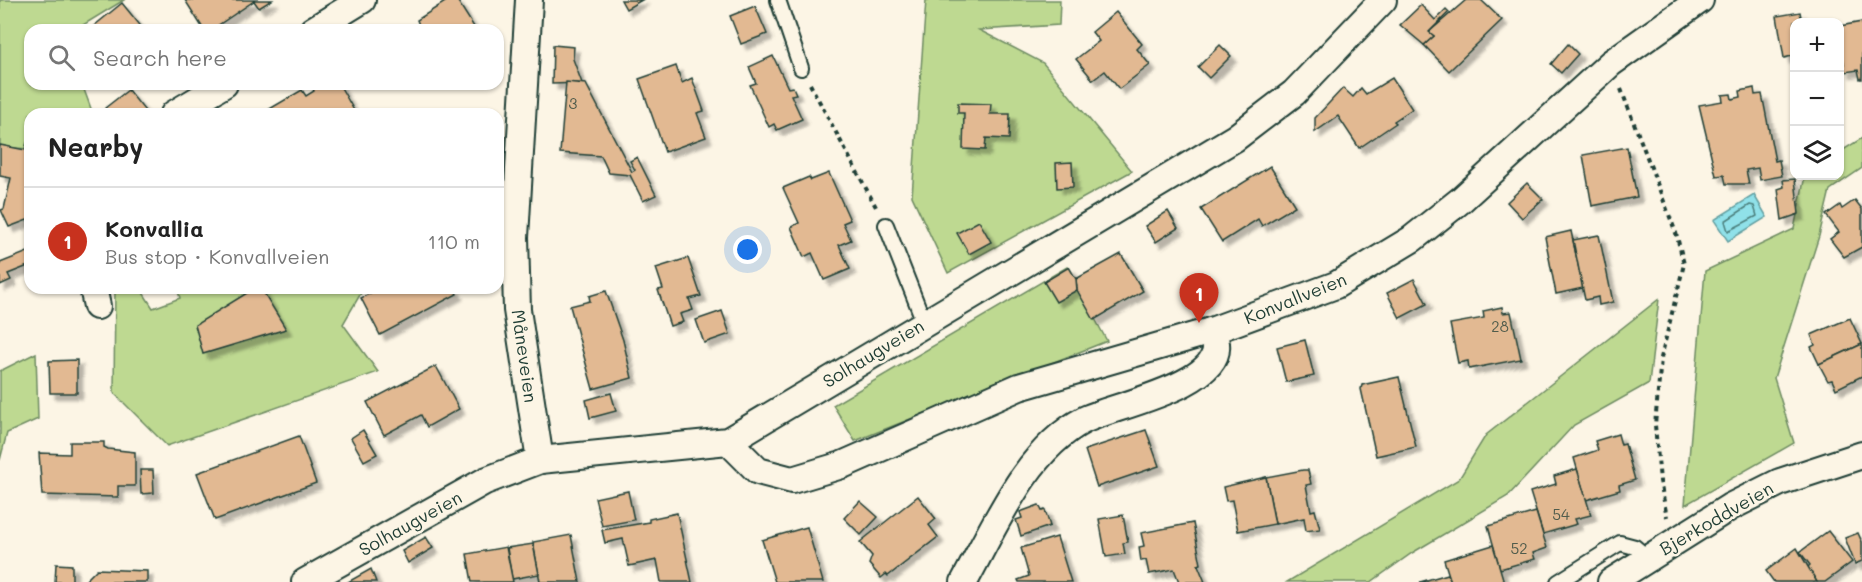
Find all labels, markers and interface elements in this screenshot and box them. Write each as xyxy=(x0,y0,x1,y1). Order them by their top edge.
map controls xyxy=(1790,18,1844,180)
button: + xyxy=(1790,18,1844,72)
search box xyxy=(24,24,504,90)
icon: search xyxy=(45,41,78,74)
text: Search here xyxy=(93,43,227,72)
button: − xyxy=(1790,72,1844,126)
house number: 3 xyxy=(569,93,578,113)
button: layers xyxy=(1790,126,1844,180)
text: Nearby xyxy=(48,130,143,164)
text: Konvallia xyxy=(105,214,204,243)
text: 1 xyxy=(63,228,72,254)
text: 110 m xyxy=(427,228,480,254)
your location xyxy=(733,235,762,264)
text: Bus stop · Konvallveien xyxy=(105,243,329,269)
street label: Konvallveien xyxy=(1240,267,1350,329)
pin: 1 xyxy=(1180,274,1218,323)
street label: Måneveien xyxy=(507,308,543,404)
street label: Solhaugveien xyxy=(818,313,928,393)
house number: 28 xyxy=(1491,316,1509,336)
street label: Bjerkoddveien xyxy=(1655,476,1777,560)
street label: Solhaugveien xyxy=(354,485,466,561)
house number: 54 xyxy=(1552,504,1570,524)
house number: 52 xyxy=(1510,538,1528,558)

